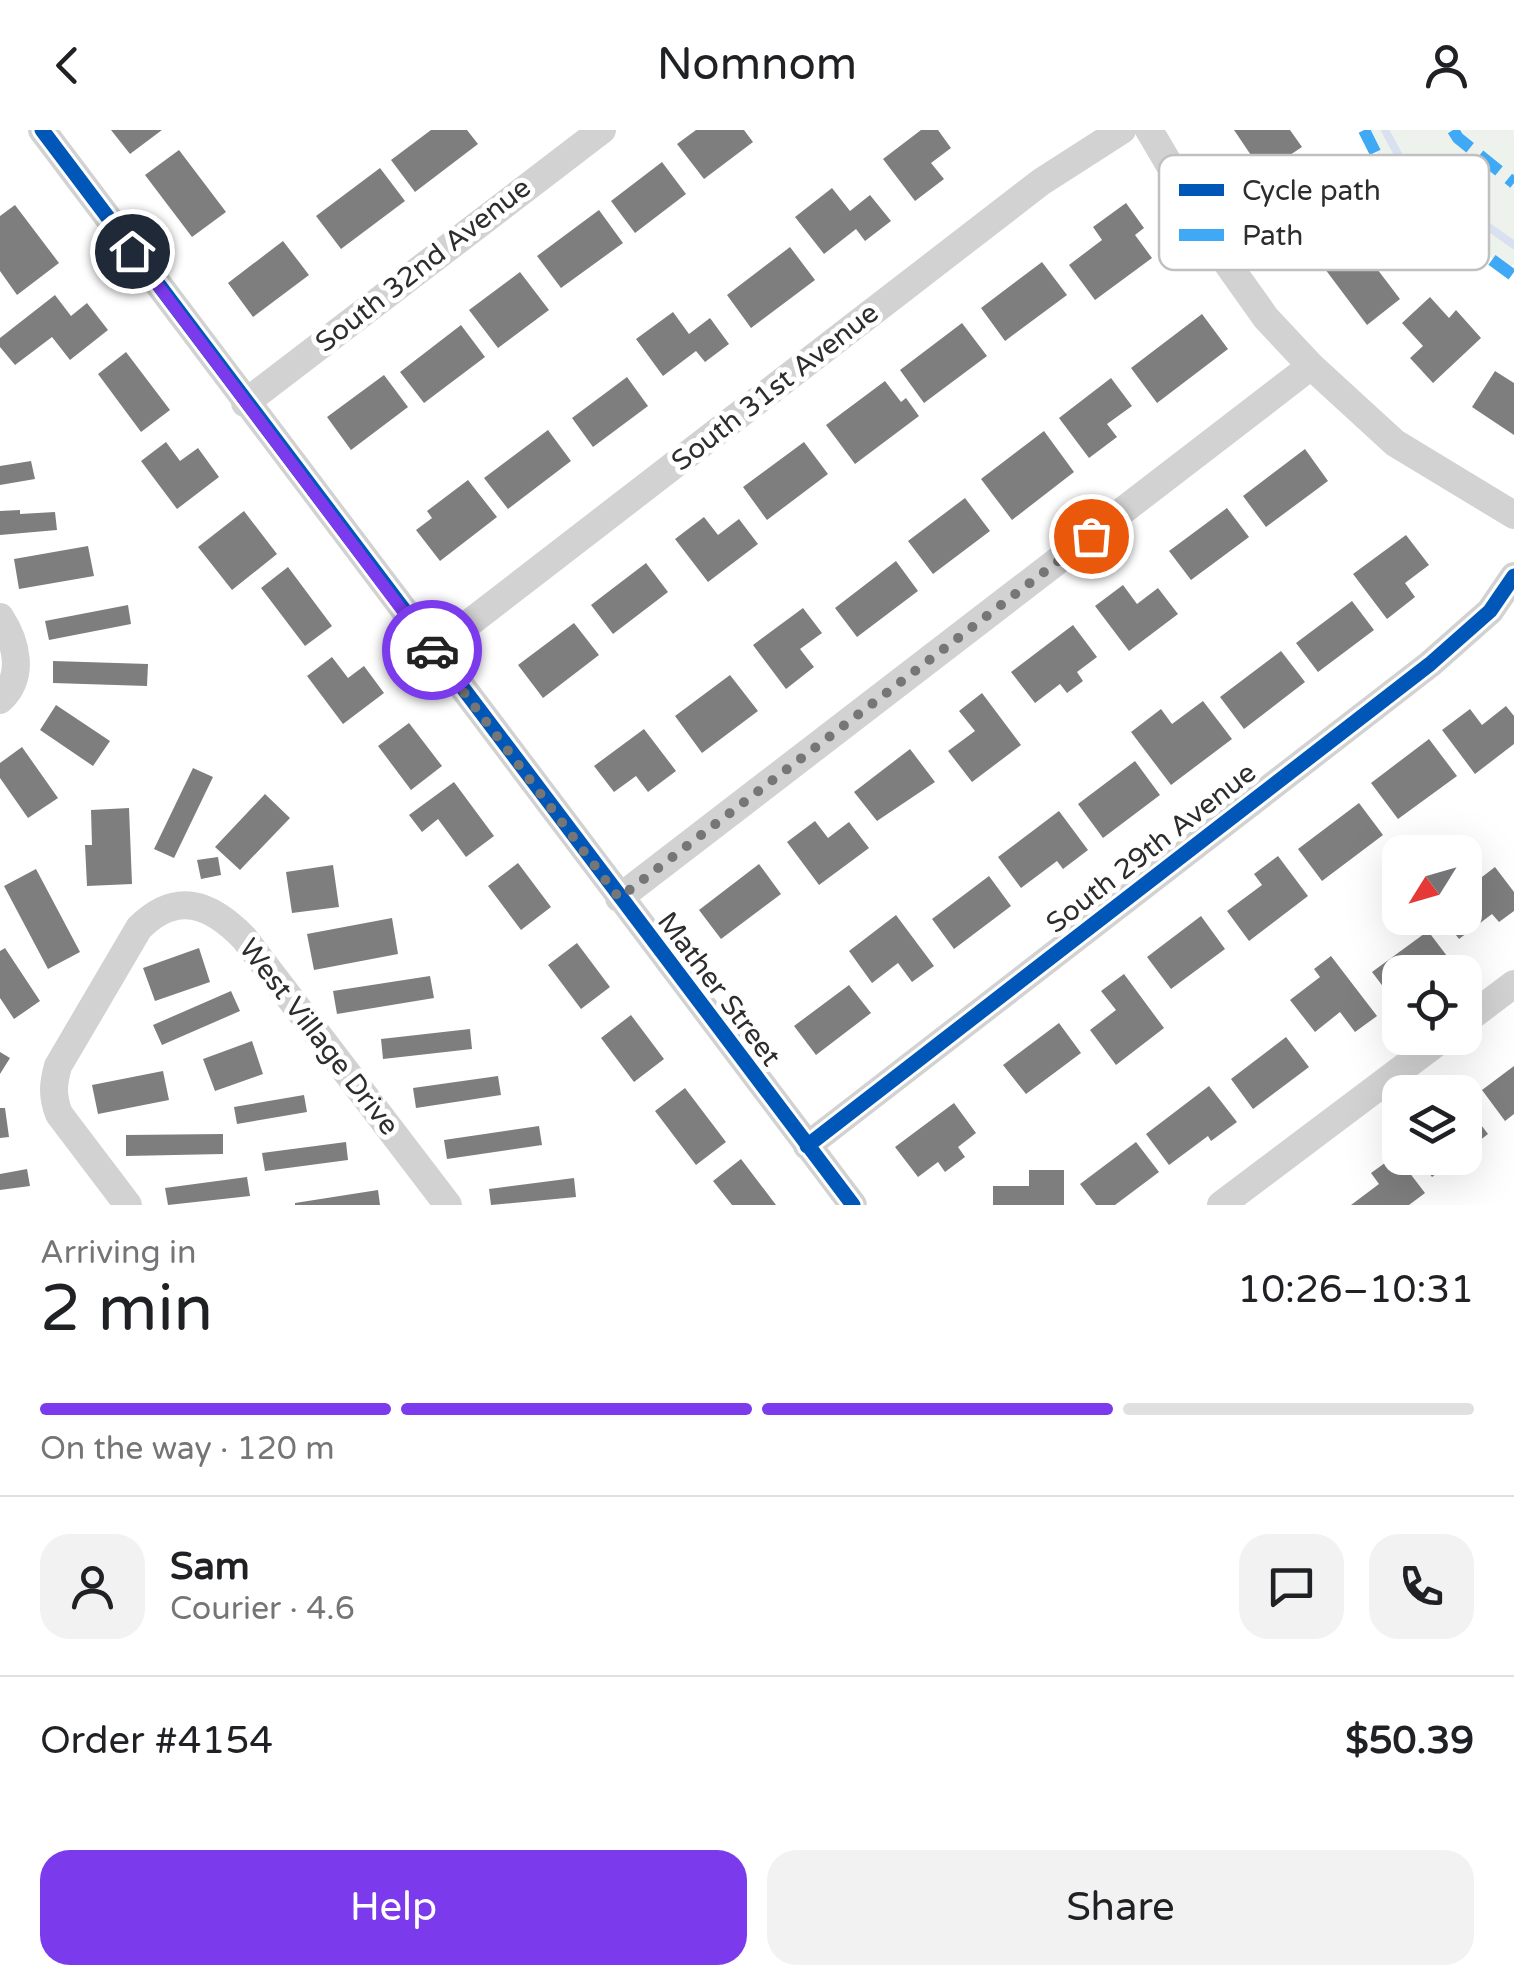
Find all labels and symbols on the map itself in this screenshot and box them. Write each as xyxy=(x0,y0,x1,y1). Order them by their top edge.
legend xyxy=(1159,155,1489,270)
street label: South 32nd Avenue xyxy=(309,170,537,360)
text: Cycle path xyxy=(1242,174,1381,208)
pin xyxy=(90,209,175,294)
text: Path xyxy=(1242,219,1303,253)
street label: South 31st Avenue xyxy=(665,296,885,478)
pin xyxy=(1049,494,1134,579)
courier xyxy=(382,600,482,700)
street label: South 29th Avenue xyxy=(1039,756,1263,940)
north arrow xyxy=(1382,835,1482,935)
street label: Mather Street xyxy=(650,905,788,1073)
street label: West Village Drive xyxy=(232,932,406,1142)

